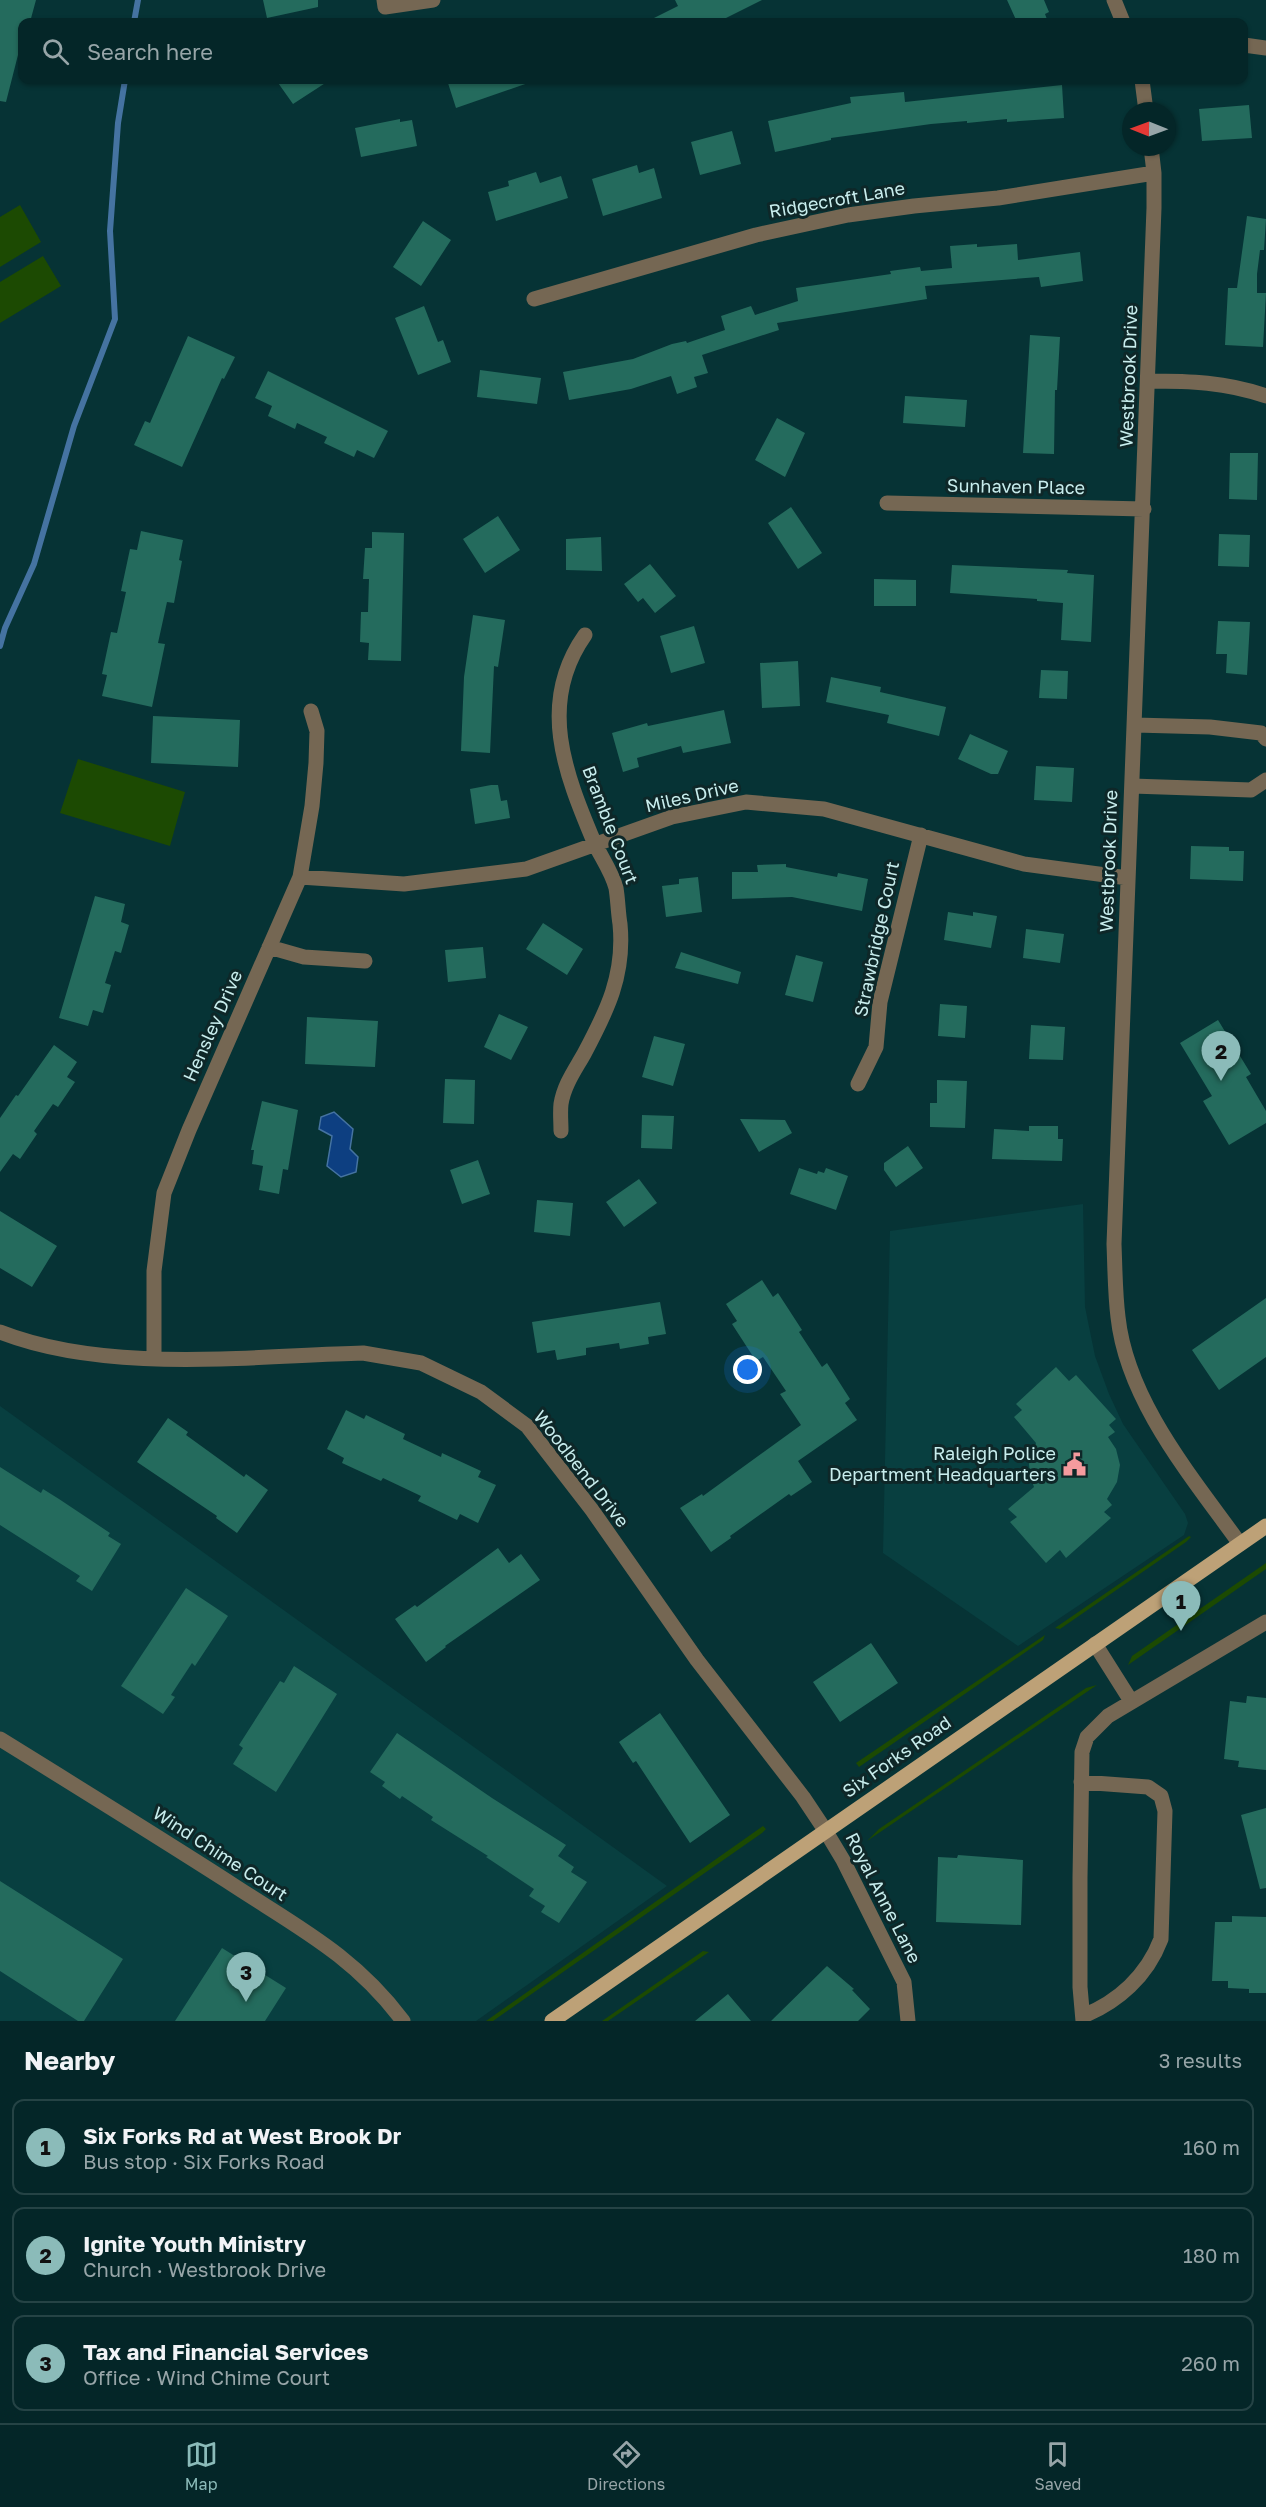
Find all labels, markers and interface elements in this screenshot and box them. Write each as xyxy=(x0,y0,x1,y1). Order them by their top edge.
search box xyxy=(18,18,1248,84)
icon: search xyxy=(39,35,72,68)
text: Search here xyxy=(87,38,213,65)
north arrow xyxy=(1122,102,1176,156)
street label: Ridgecroft Lane xyxy=(767,176,906,222)
street label: Westbrook Drive xyxy=(1115,304,1141,448)
street label: Sunhaven Place xyxy=(947,474,1085,498)
street label: Bramble Court xyxy=(578,762,644,887)
street label: Miles Drive xyxy=(643,774,741,816)
street label: Westbrook Drive xyxy=(1095,789,1121,933)
street label: Strawbridge Court xyxy=(849,859,903,1018)
street label: Hensley Drive xyxy=(178,966,246,1085)
pin: 2 xyxy=(1202,1032,1240,1081)
your location xyxy=(733,1355,762,1384)
street label: Woodbend Drive xyxy=(529,1406,634,1531)
place label: Raleigh Police Department Headquarters xyxy=(829,1442,1056,1485)
public building icon: Raleigh Police Department Headquarters xyxy=(1061,1451,1087,1477)
pin: 1 xyxy=(1162,1582,1200,1631)
street label: Six Forks Road xyxy=(838,1711,955,1802)
street label: Wind Chime Court xyxy=(149,1801,292,1905)
street label: Royal Anne Lane xyxy=(841,1829,926,1967)
pin: 3 xyxy=(226,1952,266,2002)
text: Nearby xyxy=(24,2045,115,2076)
text: 3 results xyxy=(1159,2048,1242,2072)
text: Six Forks Rd at West Brook Dr xyxy=(83,2122,401,2149)
text: 1 xyxy=(40,2135,51,2159)
text: 160 m xyxy=(1183,2135,1240,2159)
text: Bus stop · Six Forks Road xyxy=(83,2149,325,2173)
text: Ignite Youth Ministry xyxy=(83,2230,306,2257)
text: 2 xyxy=(39,2243,52,2267)
text: 180 m xyxy=(1183,2243,1240,2267)
text: Church · Westbrook Drive xyxy=(83,2257,326,2281)
text: Tax and Financial Services xyxy=(83,2338,369,2365)
text: 3 xyxy=(39,2351,52,2375)
text: 260 m xyxy=(1181,2351,1240,2375)
text: Office · Wind Chime Court xyxy=(83,2365,330,2389)
tab: Map xyxy=(185,2438,218,2494)
tab: Directions xyxy=(587,2438,665,2494)
tab: Saved xyxy=(1035,2438,1081,2494)

